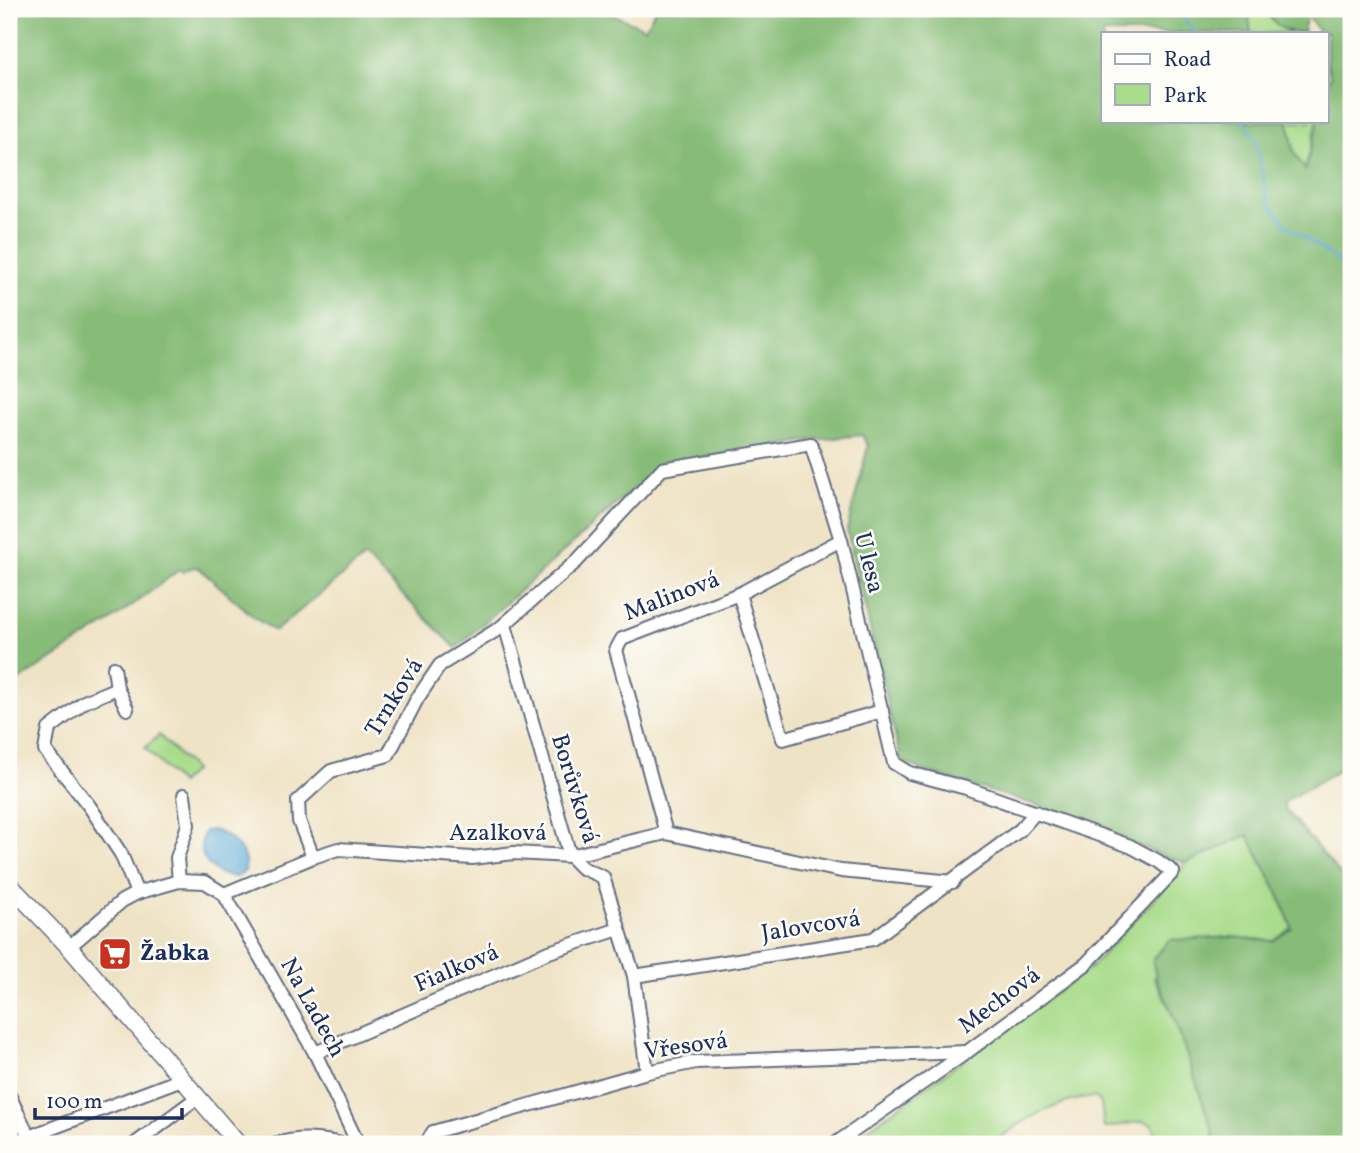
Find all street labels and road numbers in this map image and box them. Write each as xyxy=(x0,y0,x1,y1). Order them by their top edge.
street label: U lesa xyxy=(844,529,892,597)
street label: Malinová xyxy=(619,563,725,631)
street label: Trnková xyxy=(357,652,433,744)
street label: Borůvková xyxy=(541,730,607,848)
street label: Azalková xyxy=(449,817,547,851)
street label: Jalovcová xyxy=(759,902,863,952)
street label: Fialková xyxy=(409,936,505,1002)
street label: Na Ladech xyxy=(271,952,353,1064)
street label: Mechová xyxy=(952,959,1048,1043)
street label: Vřesová xyxy=(642,1024,730,1070)

